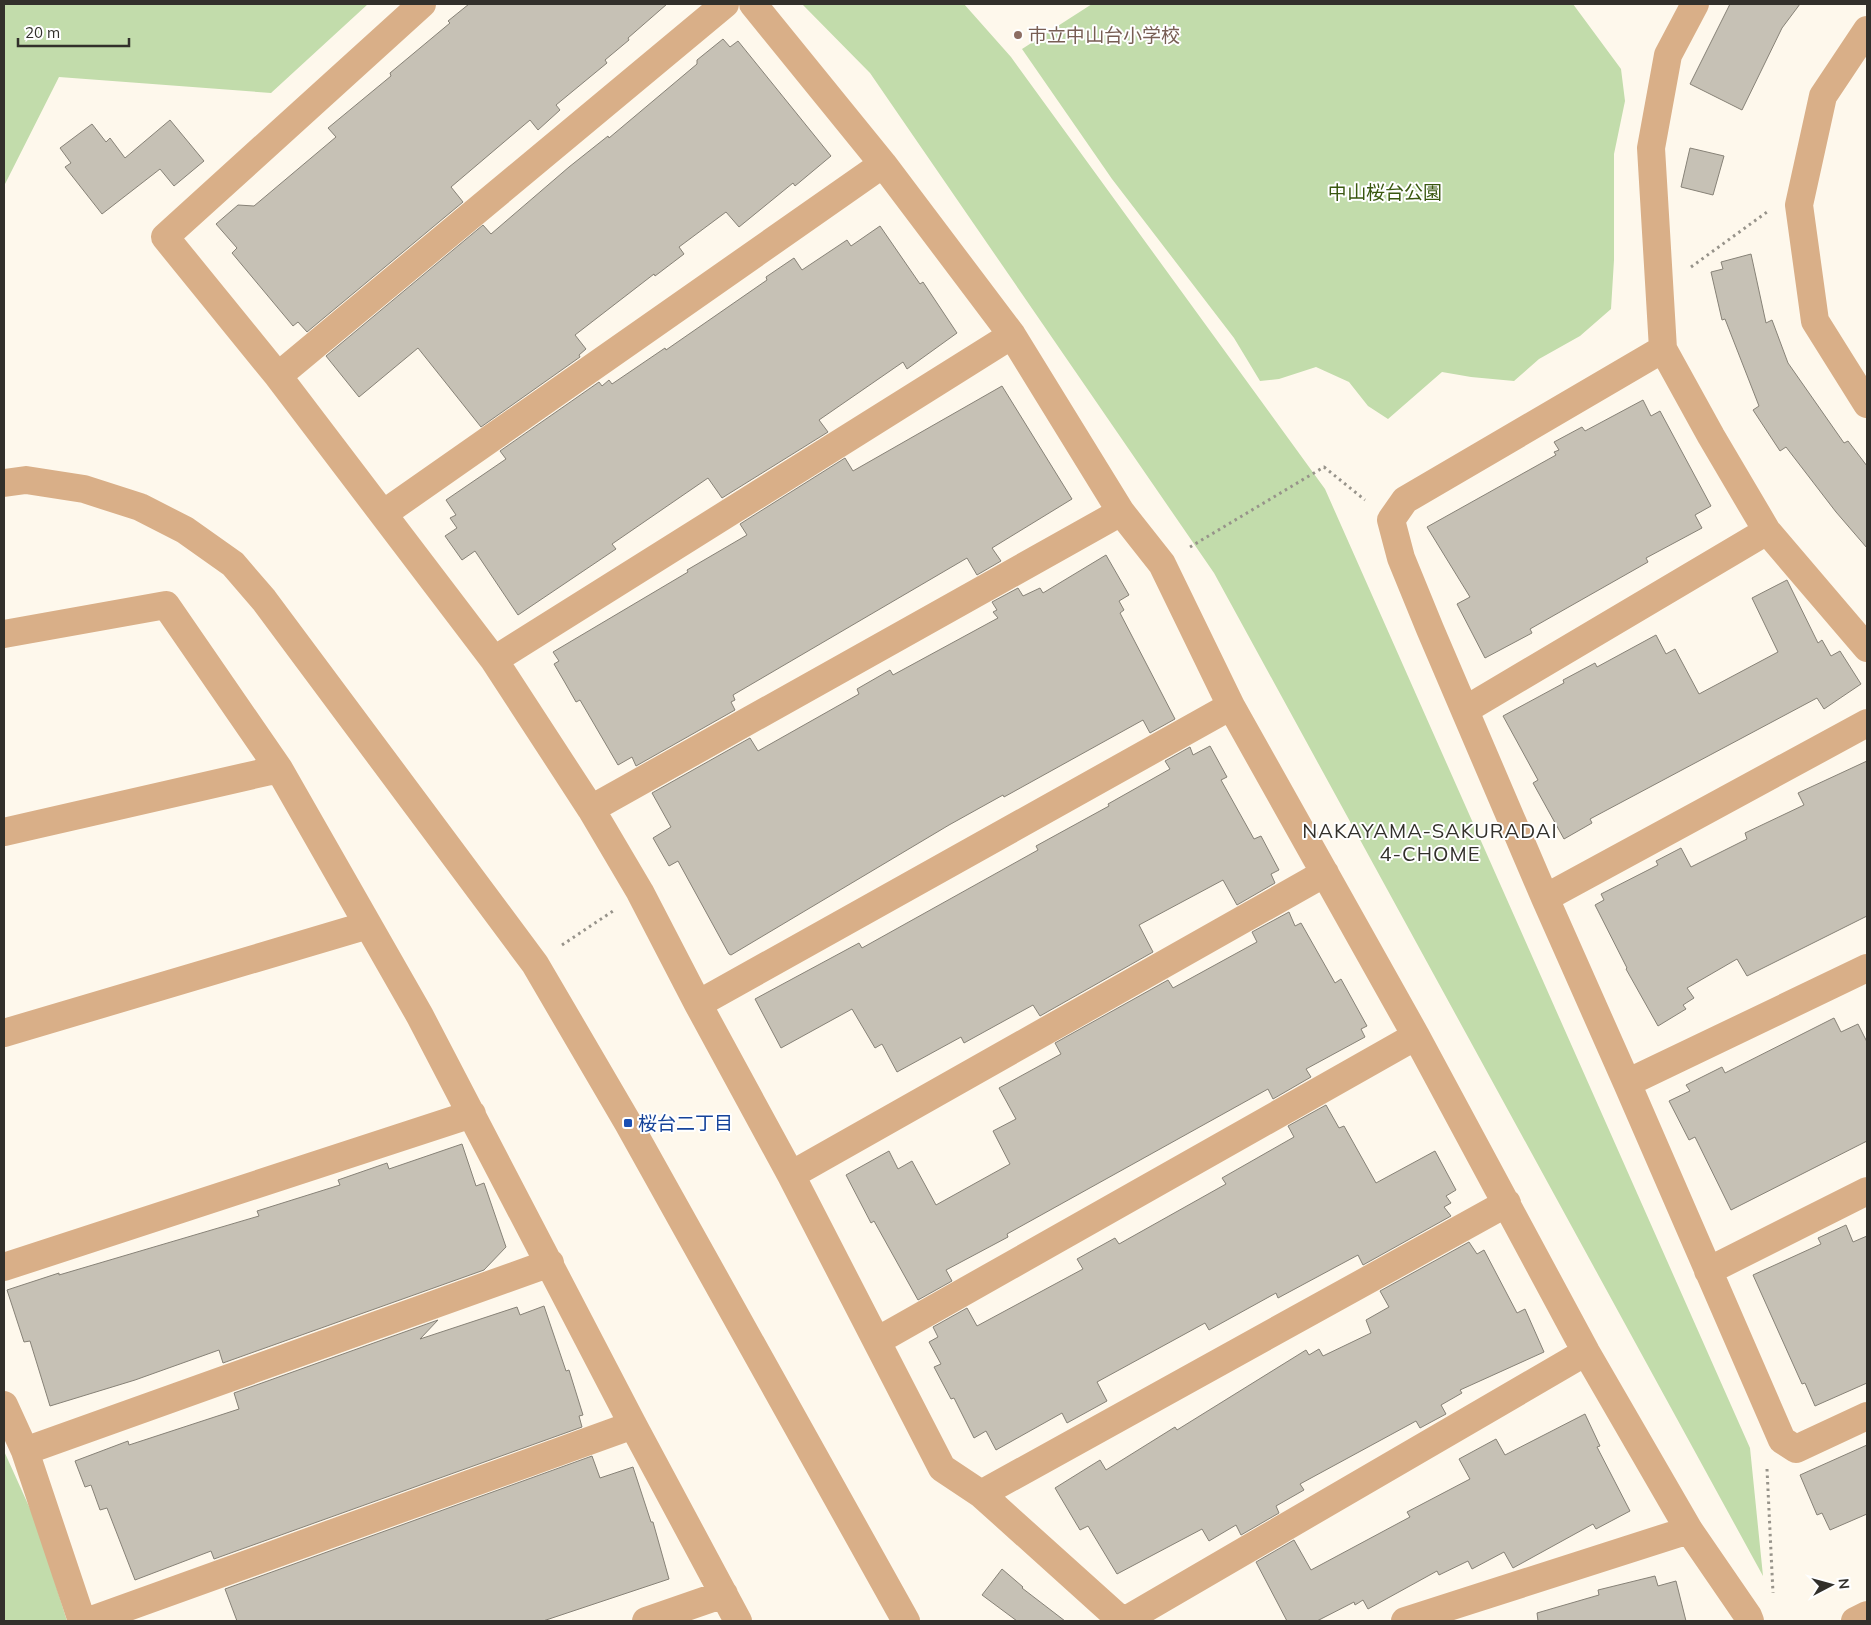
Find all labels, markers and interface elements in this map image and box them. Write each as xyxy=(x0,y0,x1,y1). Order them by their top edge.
scale bar xyxy=(18,15,129,47)
text: 20 m xyxy=(25,23,60,42)
place label: 市立中山台小学校 xyxy=(1028,23,1180,47)
marker: 市立中山台小学校 xyxy=(1012,29,1024,41)
park label: 中山桜台公園 xyxy=(1328,180,1442,204)
district label: NAKAYAMA-SAKURADAI 4-CHOME xyxy=(1302,818,1558,866)
place label: 桜台二丁目 xyxy=(638,1111,733,1135)
marker: 桜台二丁目 xyxy=(622,1117,634,1129)
north arrow xyxy=(1806,1560,1856,1610)
text: N xyxy=(1834,1577,1853,1590)

